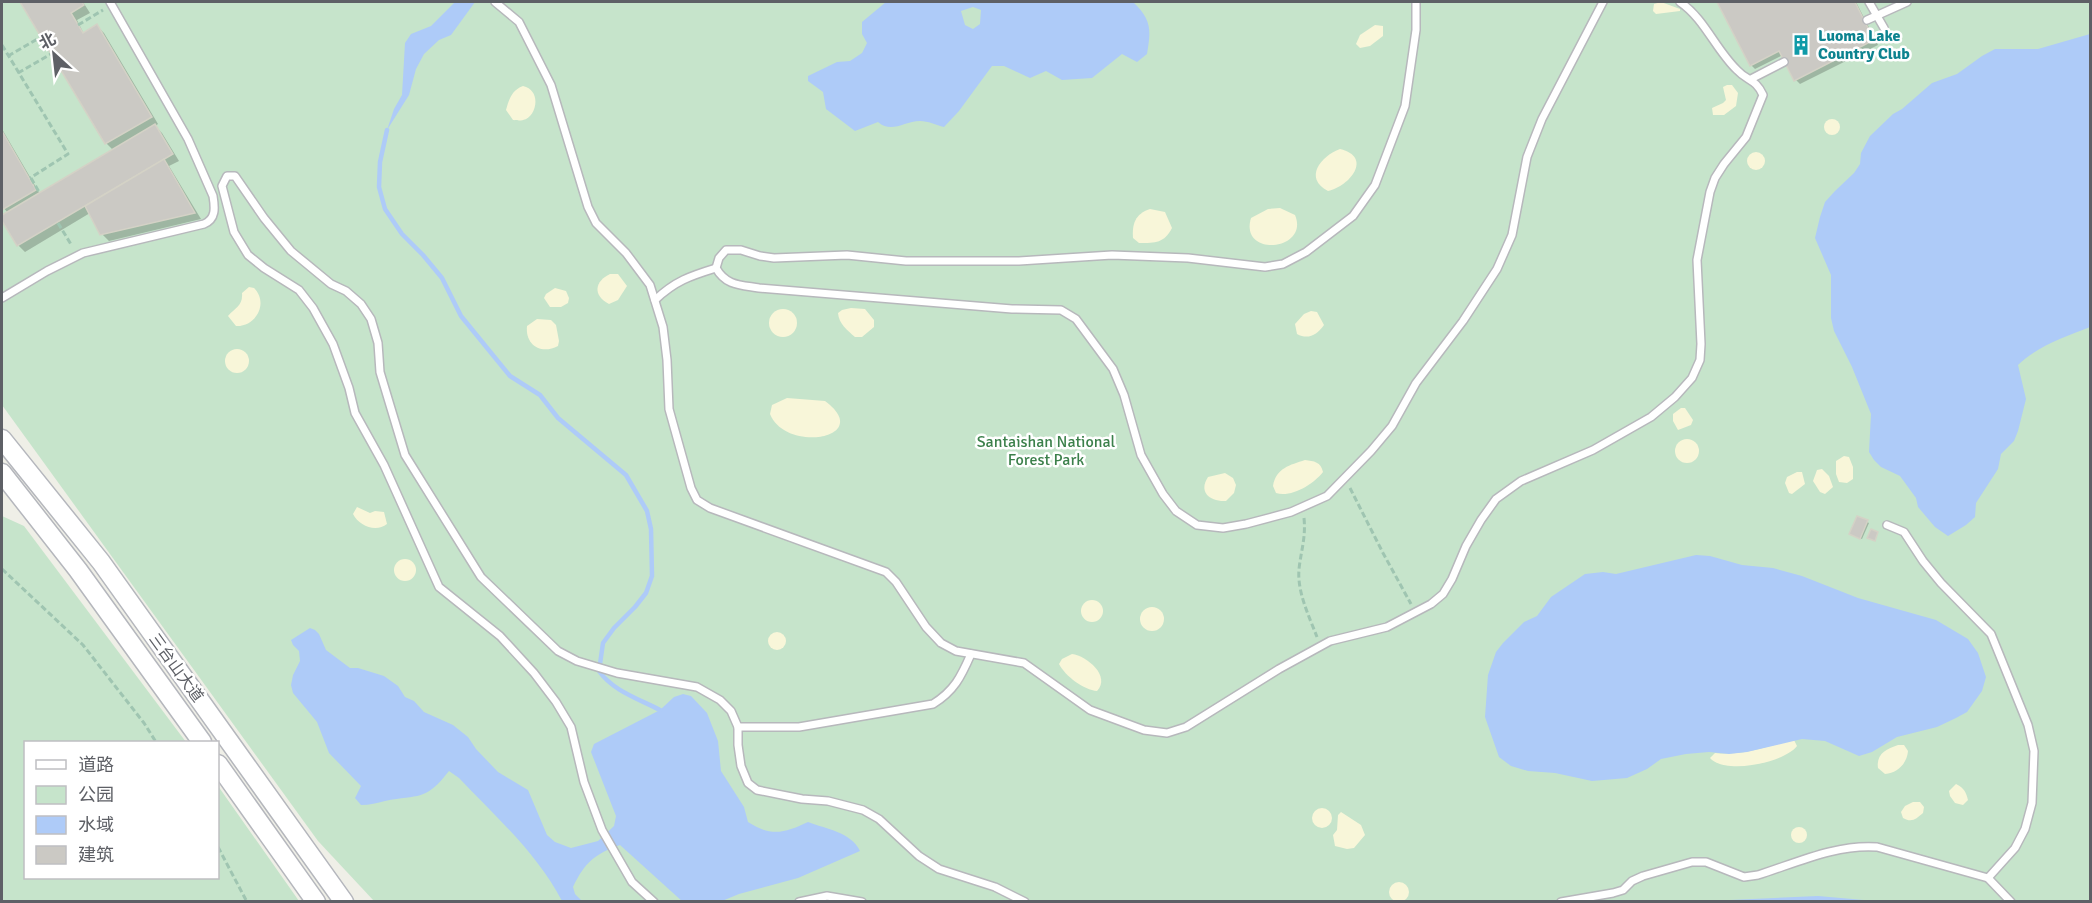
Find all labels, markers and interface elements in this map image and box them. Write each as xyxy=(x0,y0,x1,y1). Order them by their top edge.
north arrow xyxy=(24,24,84,84)
place label: Luoma Lake Country Club xyxy=(1818,26,1910,64)
text: 北 xyxy=(36,29,59,54)
building icon: Luoma Lake Country Club xyxy=(1789,33,1813,57)
park label: Santaishan National Forest Park xyxy=(977,432,1116,470)
street label: 三台山大道 xyxy=(144,630,208,706)
legend xyxy=(24,741,219,879)
text: 道路 xyxy=(78,754,114,776)
text: 公园 xyxy=(78,784,114,806)
text: 水域 xyxy=(78,814,114,836)
text: 建筑 xyxy=(78,844,114,866)

